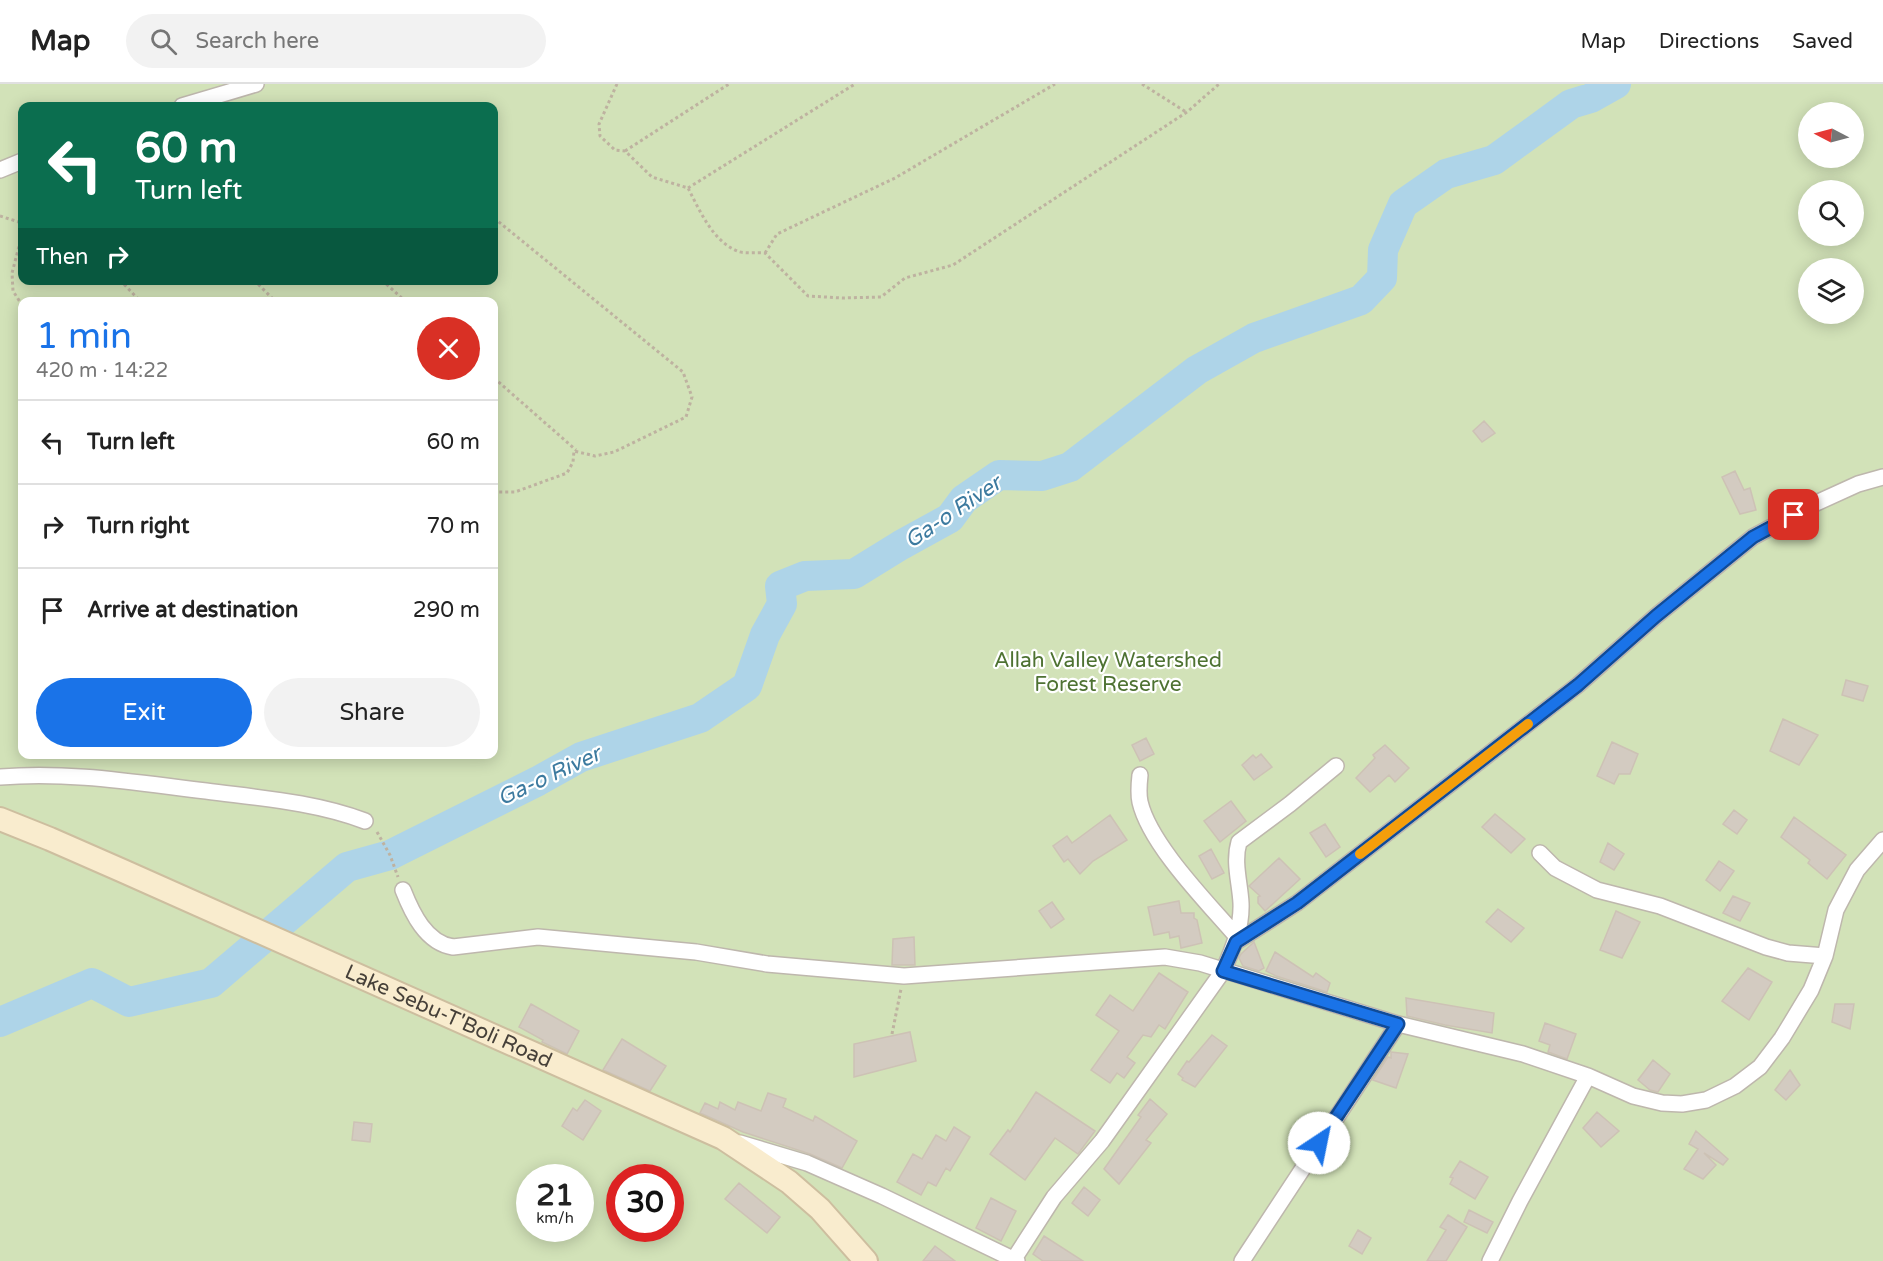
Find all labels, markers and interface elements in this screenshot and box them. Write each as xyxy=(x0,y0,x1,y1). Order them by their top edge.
search box xyxy=(126,14,546,68)
text: Map xyxy=(30,24,90,58)
icon: search xyxy=(147,25,180,58)
text: Search here xyxy=(195,28,319,54)
text: Map xyxy=(1580,29,1626,54)
text: Directions xyxy=(1659,29,1759,54)
text: Saved xyxy=(1792,29,1853,54)
north arrow xyxy=(1798,102,1864,168)
map controls xyxy=(1798,102,1864,324)
text: 60 m xyxy=(135,123,237,174)
icon: left xyxy=(36,126,114,204)
text: Turn left xyxy=(135,174,242,207)
button: search xyxy=(1798,180,1864,246)
icon: right xyxy=(101,240,134,273)
text: Then xyxy=(36,244,89,270)
button: layers xyxy=(1798,258,1864,324)
text: 1 min xyxy=(36,315,132,358)
button: close xyxy=(417,317,480,380)
text: 420 m · 14:22 xyxy=(36,359,168,383)
icon: left xyxy=(36,426,69,459)
text: Turn left xyxy=(87,429,175,455)
text: 60 m xyxy=(426,429,480,455)
water label: Ga-o River xyxy=(900,469,1008,554)
pin xyxy=(1768,489,1819,540)
icon: arrive xyxy=(1777,498,1810,531)
icon: right xyxy=(36,510,69,543)
text: Turn right xyxy=(87,513,189,539)
text: 70 m xyxy=(426,513,480,539)
icon: arrive xyxy=(36,594,69,627)
text: Arrive at destination xyxy=(87,597,298,623)
text: 290 m xyxy=(413,597,480,623)
park label: Allah Valley Watershed Forest Reserve xyxy=(994,648,1222,697)
button: Exit xyxy=(36,678,252,747)
button: Share xyxy=(264,678,480,747)
water label: Ga-o River xyxy=(493,740,607,811)
street label: Lake Sebu-T'Boli Road xyxy=(341,959,556,1073)
position arrow xyxy=(1287,1111,1351,1175)
speed limit sign: 30 xyxy=(606,1164,684,1242)
text: 21 xyxy=(536,1177,574,1214)
text: km/h xyxy=(536,1209,574,1227)

